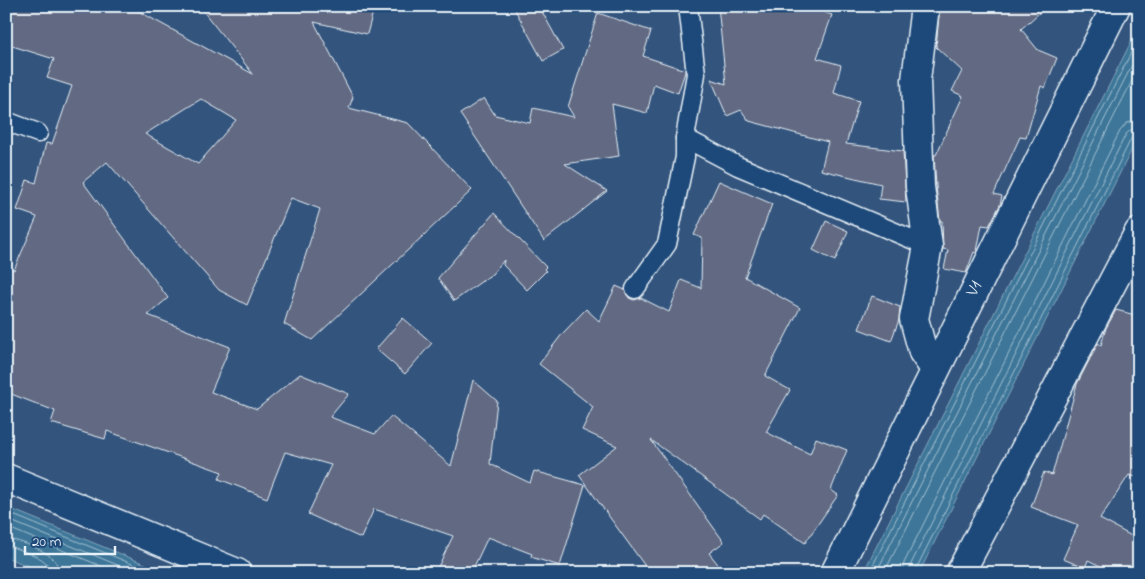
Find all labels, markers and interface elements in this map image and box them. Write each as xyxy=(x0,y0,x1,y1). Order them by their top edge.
street label: V1 xyxy=(960,277,990,302)
scale bar xyxy=(25,524,115,556)
text: 20 m xyxy=(32,531,62,553)

